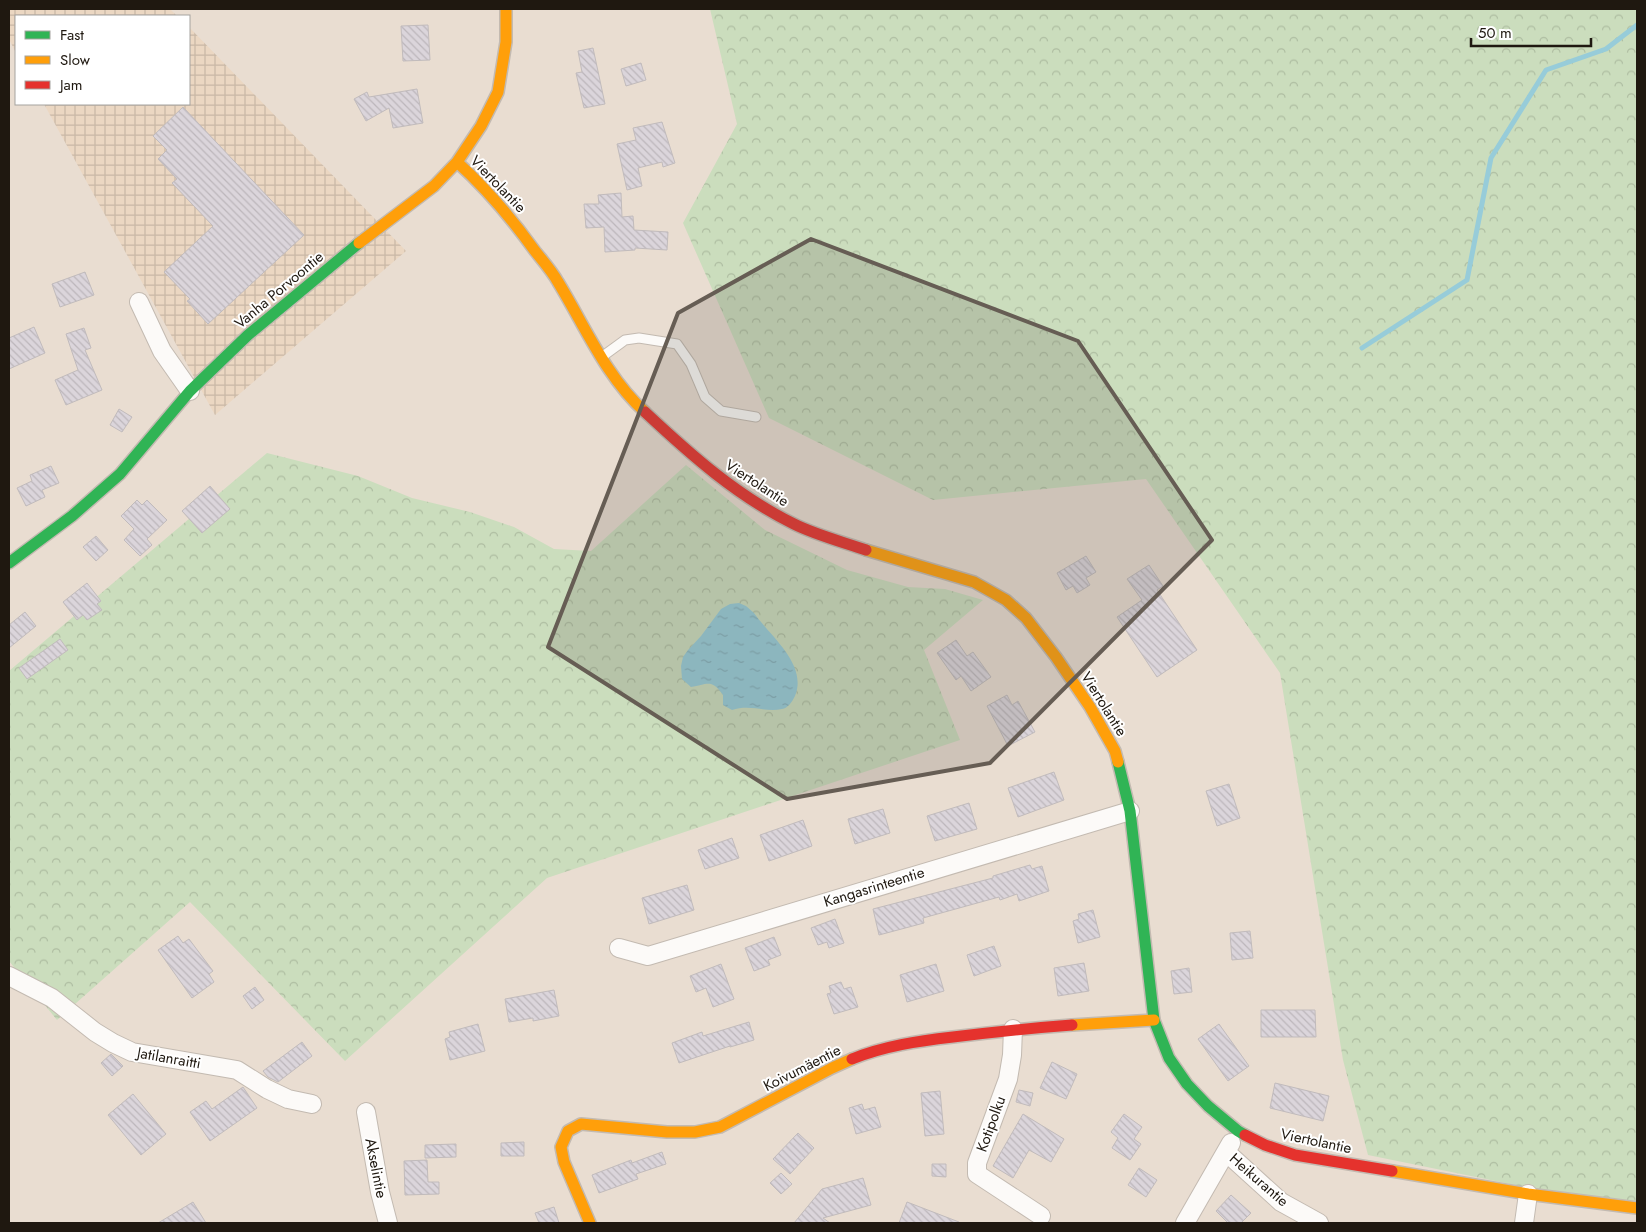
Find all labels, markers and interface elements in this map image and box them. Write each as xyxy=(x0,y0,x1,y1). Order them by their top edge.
legend xyxy=(15,15,190,105)
scale bar xyxy=(1471,15,1591,47)
text: 50 m xyxy=(1478,22,1512,44)
text: Fast xyxy=(60,24,84,46)
text: Slow xyxy=(60,49,91,71)
text: Jam xyxy=(58,74,83,96)
street label: Viertolantie xyxy=(465,150,531,218)
street label: Vanha Porvoontie xyxy=(230,246,329,334)
street label: Viertolantie xyxy=(721,454,794,512)
street label: Viertolantie xyxy=(1076,668,1133,741)
street label: Kangasrinteentie xyxy=(821,861,927,913)
street label: Koivumäentie xyxy=(759,1039,845,1097)
street label: Jatilanraitti xyxy=(133,1041,203,1074)
street label: Kotipolku xyxy=(971,1093,1011,1155)
street label: Viertolantie xyxy=(1278,1123,1354,1159)
street label: Akselintie xyxy=(359,1136,393,1200)
street label: Heikurantie xyxy=(1225,1148,1294,1212)

